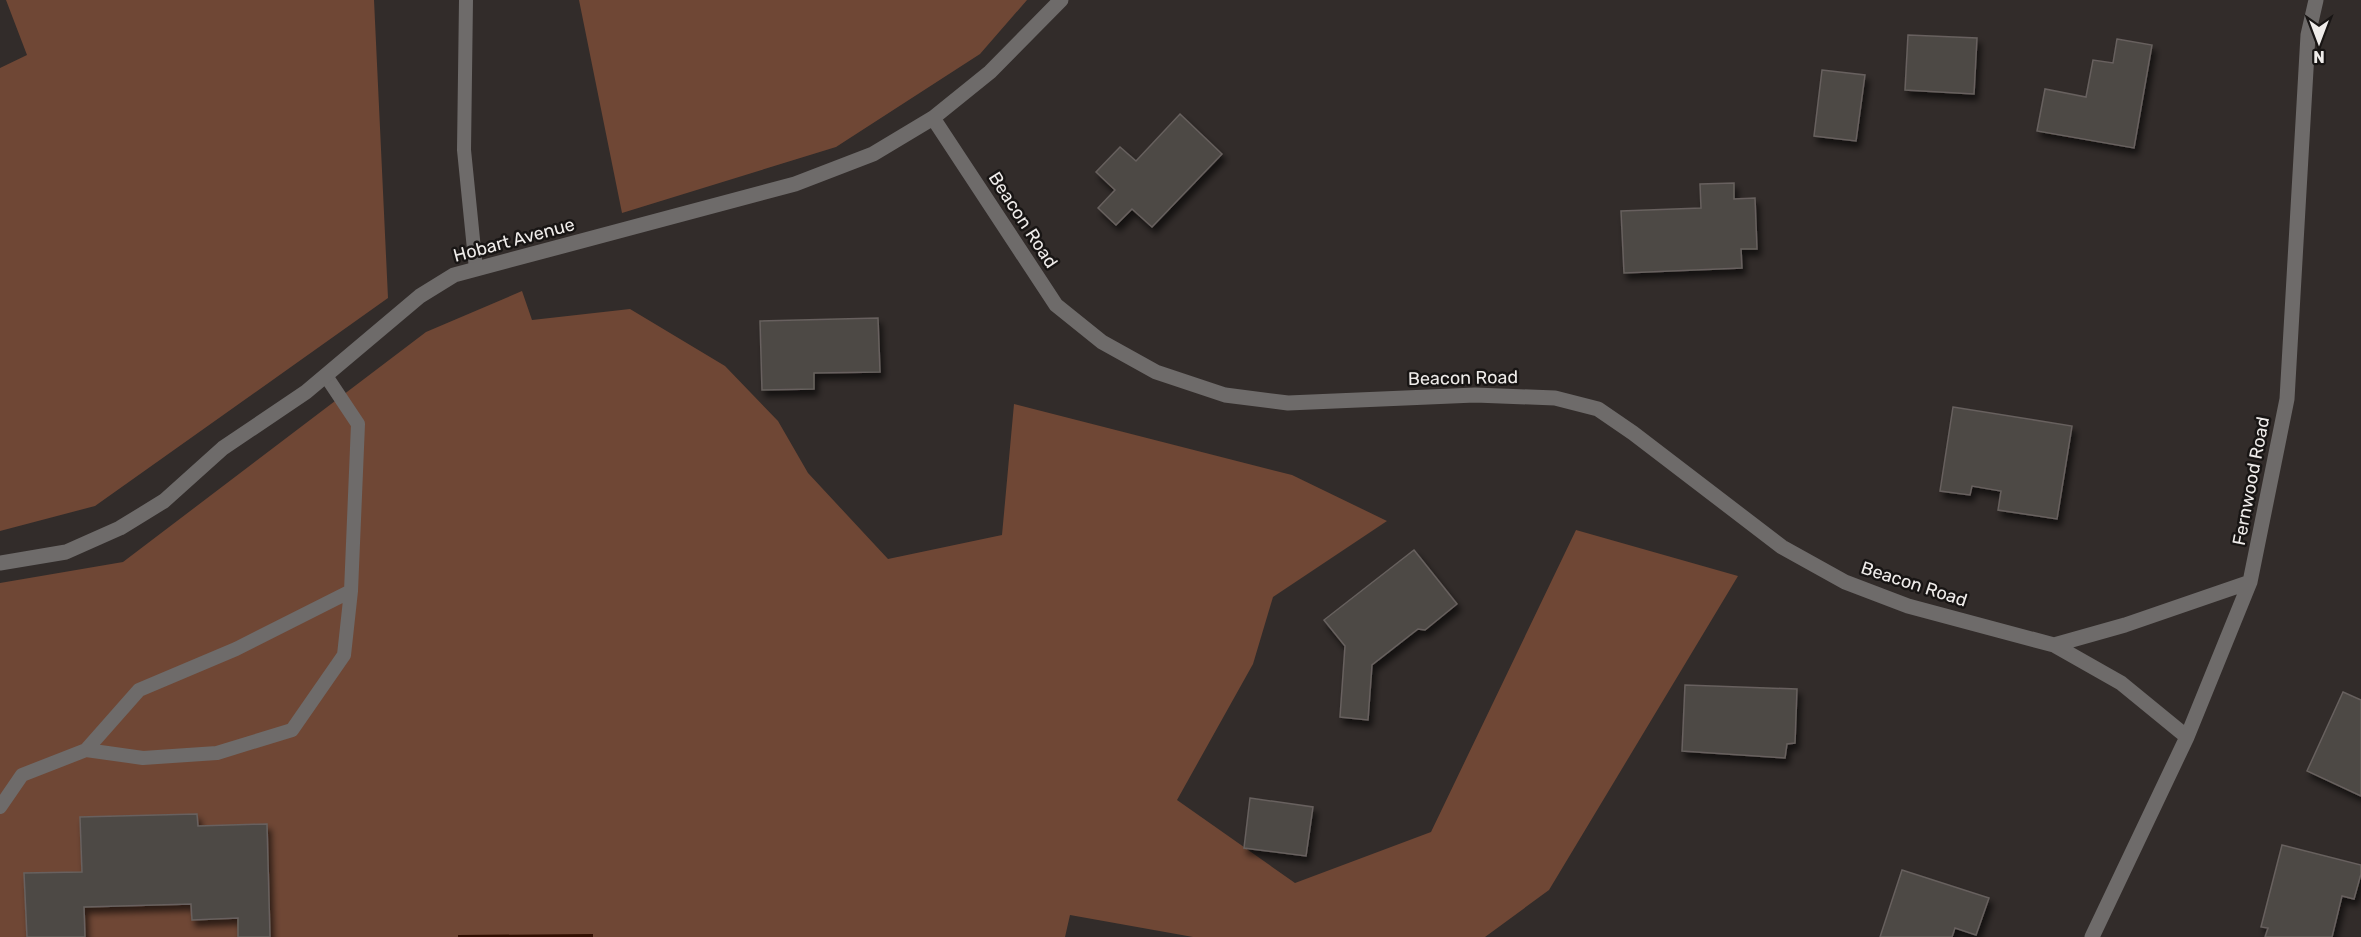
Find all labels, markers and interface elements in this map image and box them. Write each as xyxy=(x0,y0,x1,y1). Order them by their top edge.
north arrow xyxy=(2289,12,2349,72)
text: N xyxy=(2313,47,2325,66)
street label: Beacon Road xyxy=(984,168,1062,272)
street label: Hobart Avenue xyxy=(451,213,577,267)
street label: Beacon Road xyxy=(1408,366,1518,390)
street label: Fernwood Road xyxy=(2228,415,2274,547)
street label: Beacon Road xyxy=(1858,556,1970,612)

